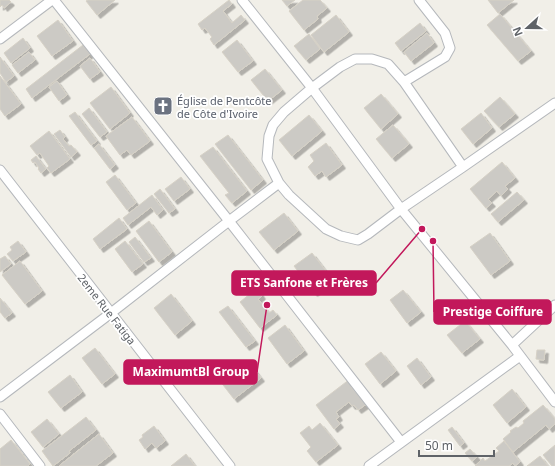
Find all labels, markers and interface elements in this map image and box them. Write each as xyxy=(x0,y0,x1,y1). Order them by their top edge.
north arrow xyxy=(507,8,547,48)
text: N xyxy=(509,25,526,39)
place label: Église de Pentcôte de Côte d'Ivoire xyxy=(177,93,271,121)
church icon: Église de Pentcôte de Côte d'Ivoire xyxy=(152,95,174,117)
street label: 2eme Rue Fatiga xyxy=(75,270,139,348)
callout: ETS Sanfone et Frères xyxy=(232,271,376,295)
text: ETS Sanfone et Frères xyxy=(240,274,368,291)
callout: Prestige Coiffure xyxy=(434,300,551,324)
text: Prestige Coiffure xyxy=(443,303,543,320)
callout: MaximumtBl Group xyxy=(124,360,257,384)
text: MaximumtBl Group xyxy=(133,363,250,380)
scale bar xyxy=(419,432,494,458)
text: 50 m xyxy=(425,437,453,454)

